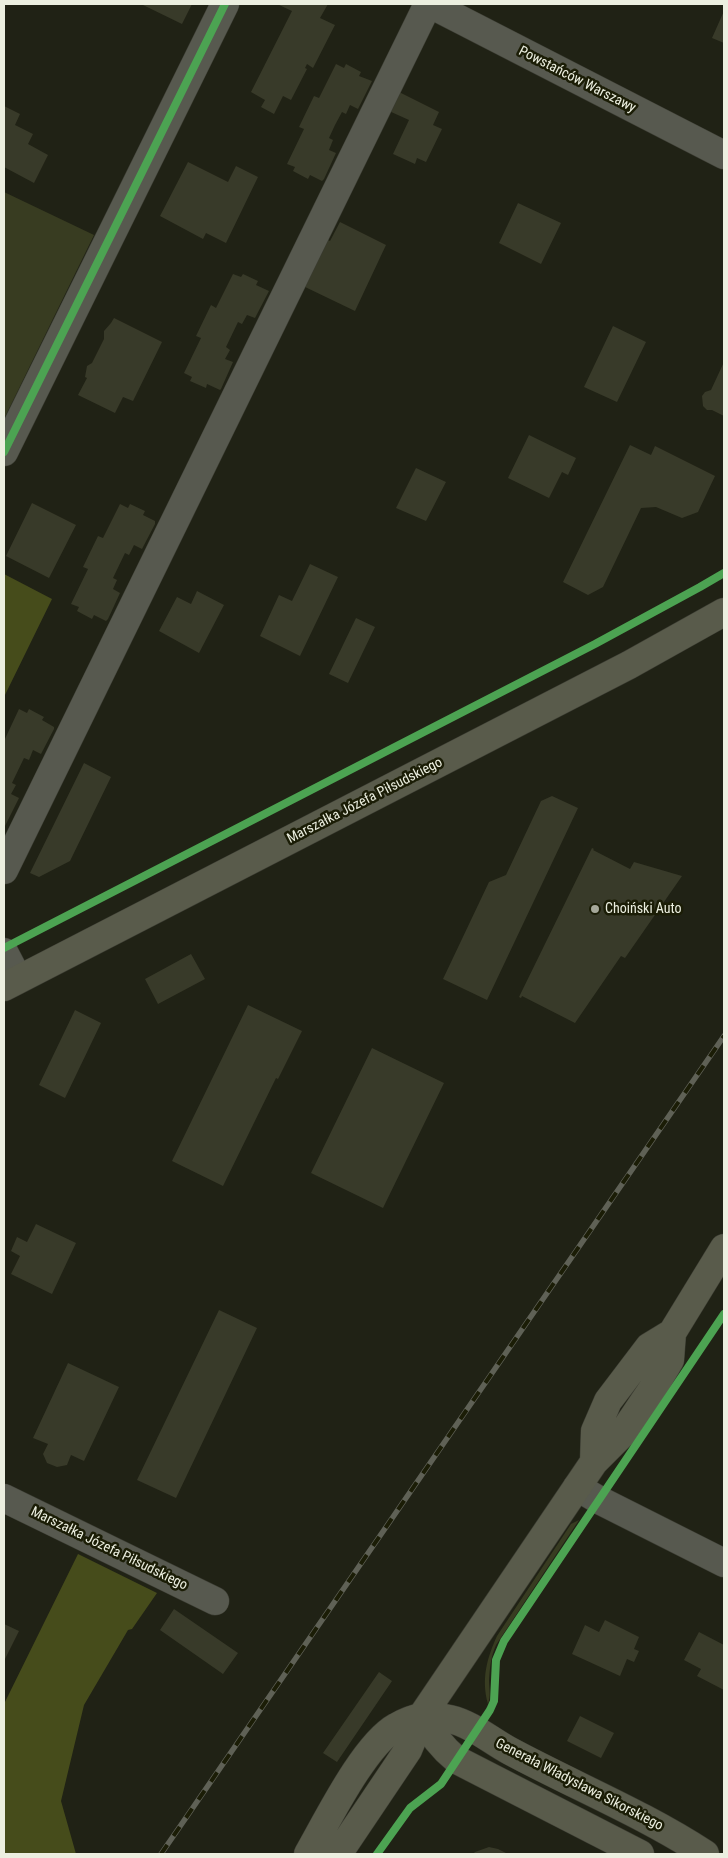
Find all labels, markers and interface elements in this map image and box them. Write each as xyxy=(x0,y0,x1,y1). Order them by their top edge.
street label: Powstańców Warszawy xyxy=(516,43,638,117)
street label: Marszałka Józefa Piłsudskiego xyxy=(285,754,445,848)
place label: Choiński Auto xyxy=(605,901,682,917)
marker: Choiński Auto xyxy=(589,903,601,915)
street label: Marszałka Józefa Piłsudskiego xyxy=(28,1504,190,1594)
street label: Generała Władysława Sikorskiego xyxy=(492,1735,666,1835)

